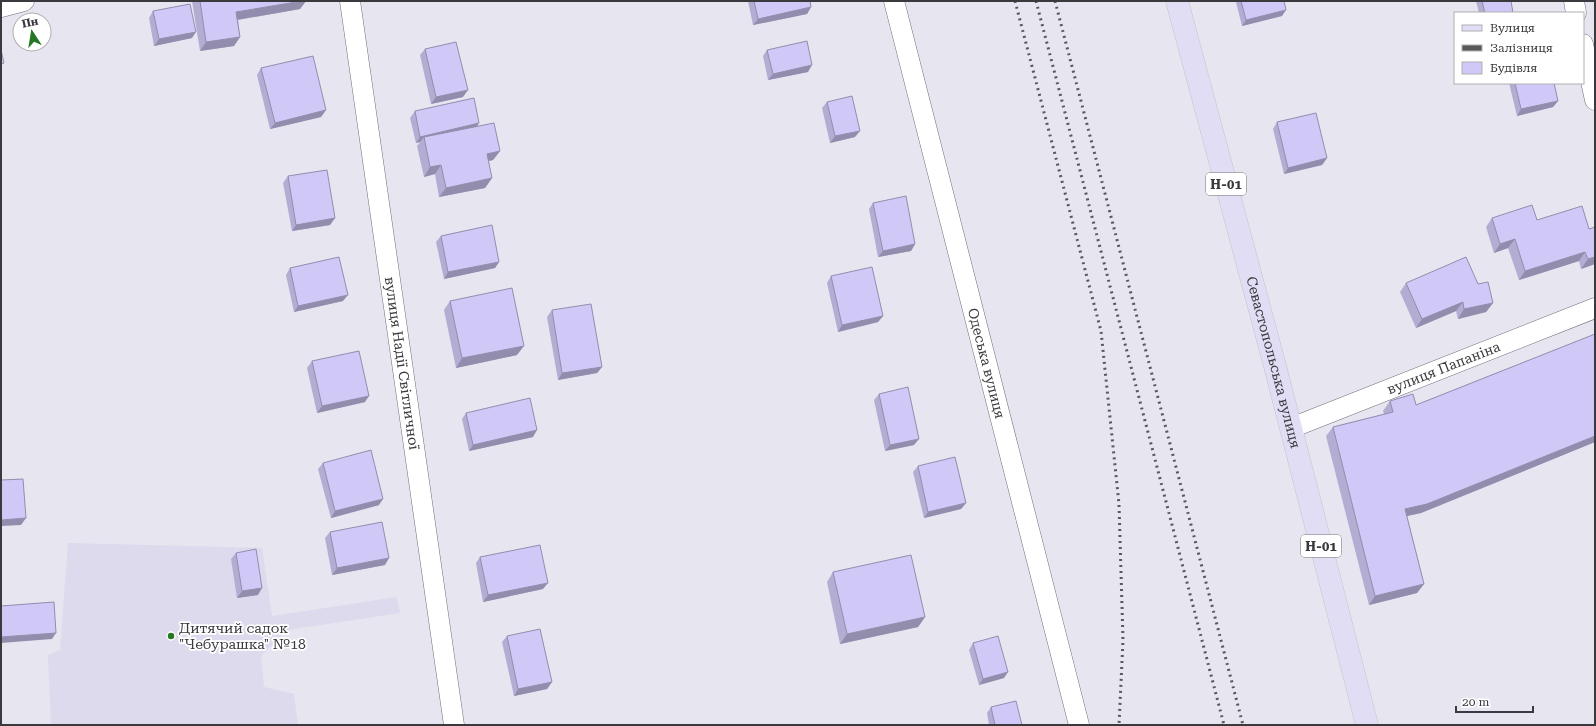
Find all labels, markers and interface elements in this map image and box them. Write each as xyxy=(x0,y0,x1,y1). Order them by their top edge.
north arrow xyxy=(12,12,52,52)
legend xyxy=(1454,12,1584,84)
text: Пн xyxy=(21,15,40,31)
text: Вулиця xyxy=(1490,21,1535,35)
text: Залізниця xyxy=(1490,41,1553,55)
text: Будівля xyxy=(1490,61,1537,75)
road number: Н-01 xyxy=(1206,173,1246,195)
street label: Севастопольська вулиця xyxy=(1243,275,1304,450)
street label: вулиця Надії Світличної xyxy=(382,276,422,451)
street label: Одеська вулиця xyxy=(965,306,1008,420)
street label: вулиця Папаніна xyxy=(1385,338,1503,397)
road number: Н-01 xyxy=(1301,535,1341,557)
place label: Дитячий садок "Чебурашка" №18 xyxy=(179,620,306,652)
marker: Дитячий садок "Чебурашка" №18 xyxy=(166,631,176,641)
scale bar xyxy=(1456,688,1533,714)
text: 20 m xyxy=(1462,695,1489,709)

